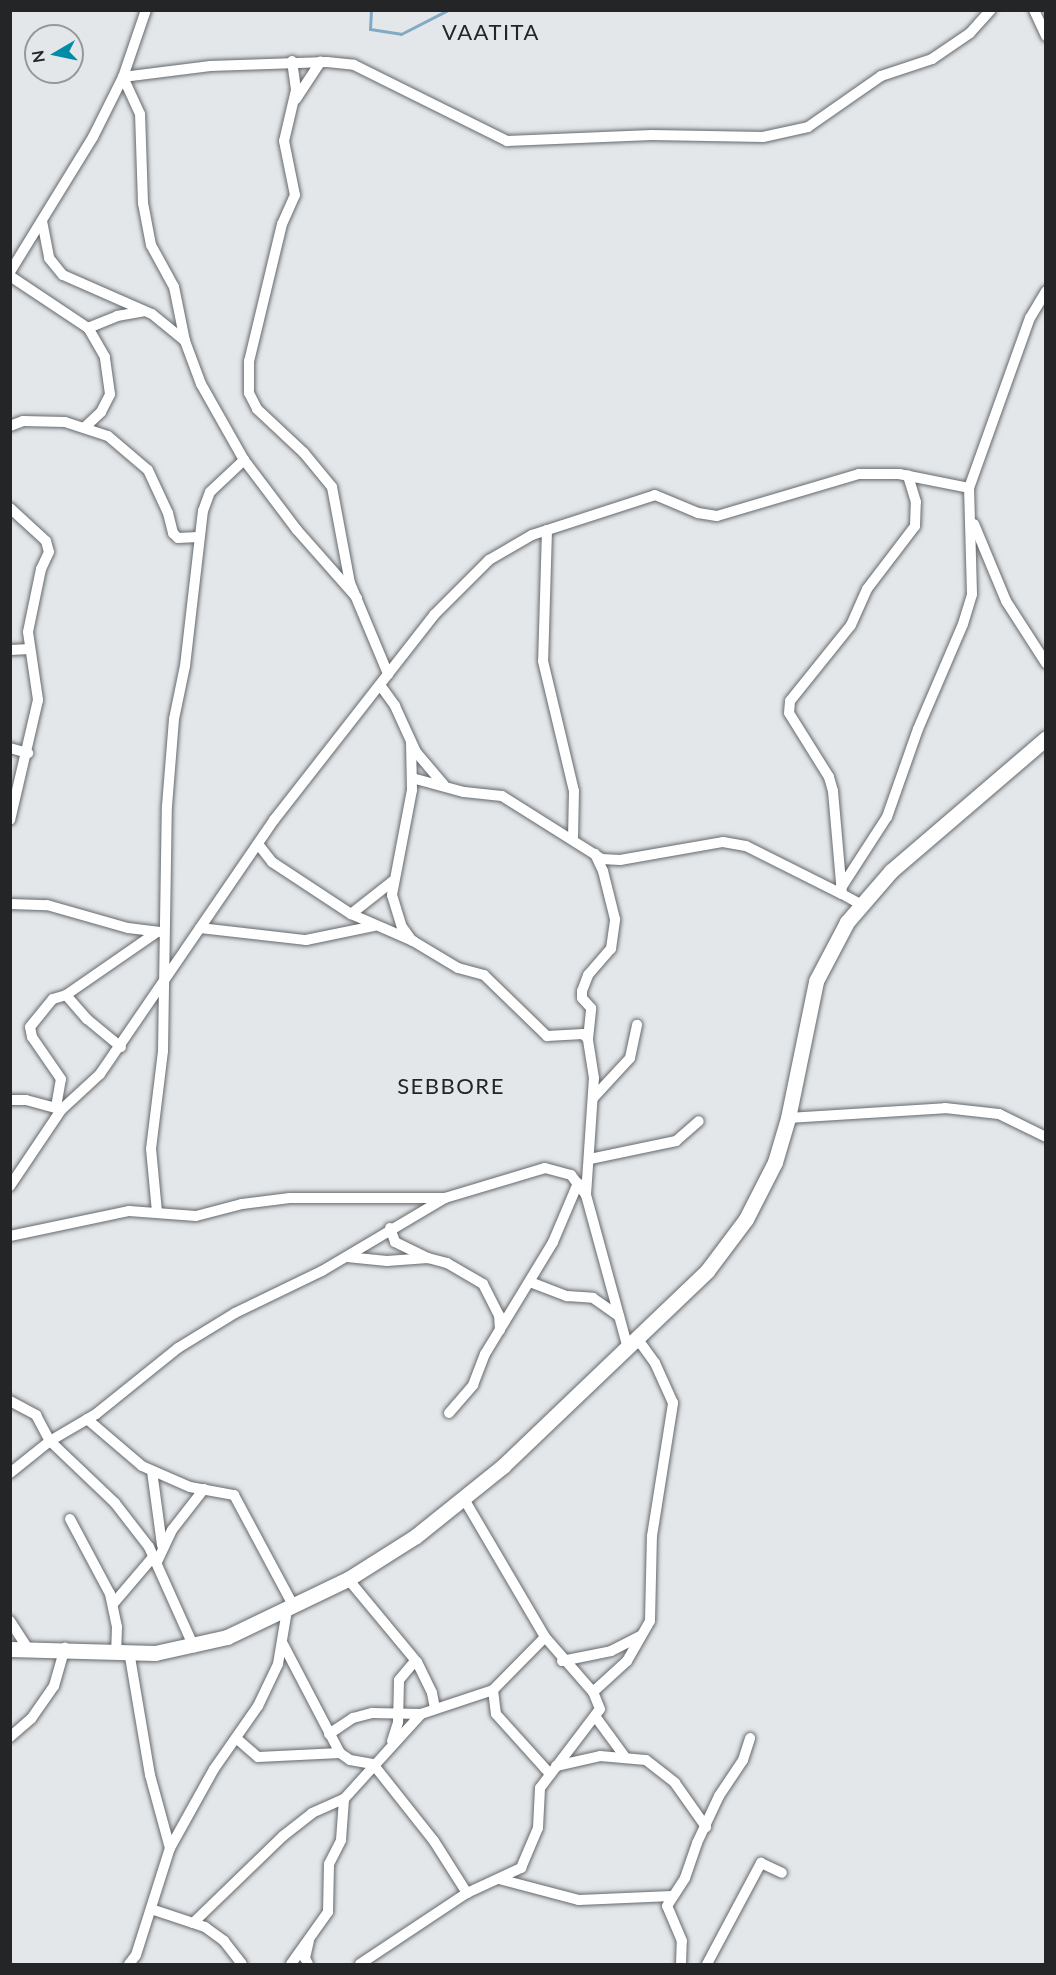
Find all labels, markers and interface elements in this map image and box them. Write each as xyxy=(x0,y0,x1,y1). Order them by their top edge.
district label: VAATITA xyxy=(442,19,540,45)
north arrow xyxy=(24,24,84,84)
text: N xyxy=(27,49,48,64)
district label: SEBBORE xyxy=(397,1073,505,1099)

